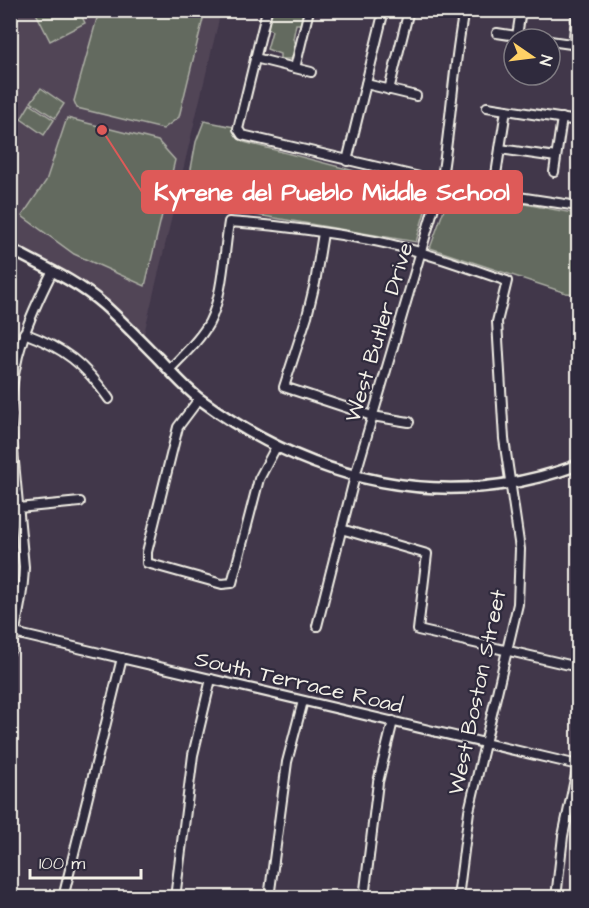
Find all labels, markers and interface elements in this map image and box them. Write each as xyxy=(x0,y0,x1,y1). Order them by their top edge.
north arrow xyxy=(502,27,562,87)
text: N xyxy=(534,53,557,68)
callout: Kyrene del Pueblo Middle School xyxy=(142,171,522,213)
text: Kyrene del Pueblo Middle School xyxy=(154,176,510,212)
street label: West Butler Drive xyxy=(337,239,422,426)
street label: West Boston Street xyxy=(441,587,514,798)
street label: South Terrace Road xyxy=(192,643,406,721)
scale bar xyxy=(30,842,141,880)
text: 100 m xyxy=(39,851,85,876)

